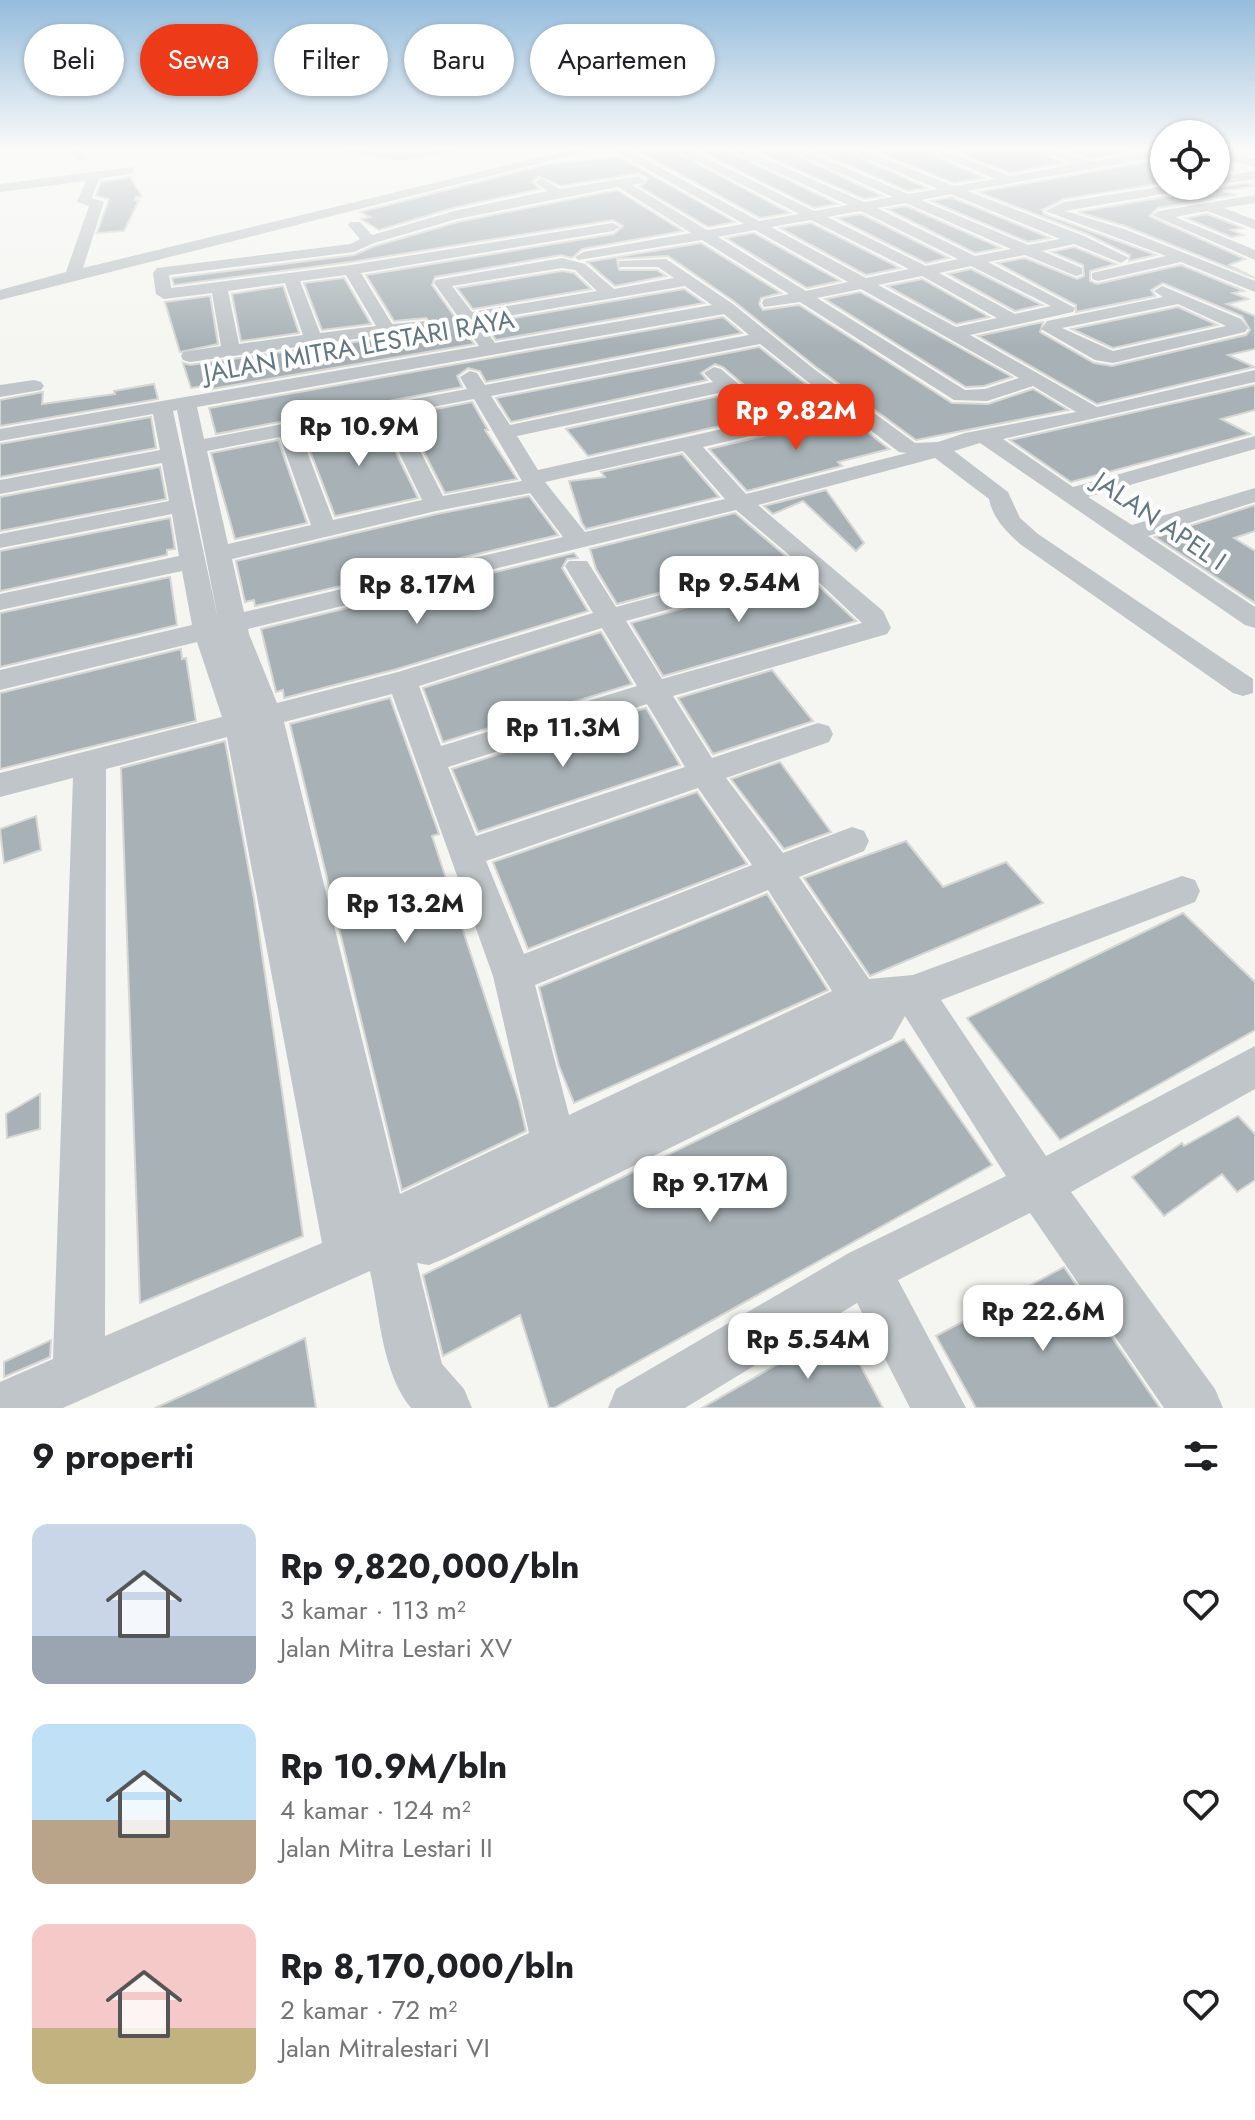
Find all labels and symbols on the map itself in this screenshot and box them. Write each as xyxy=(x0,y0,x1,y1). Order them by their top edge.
street label: JALAN MITRA LESTARI RAYA xyxy=(198,300,518,393)
pin: Rp 9.82M xyxy=(713,384,879,452)
pin: Rp 10.9M xyxy=(276,400,442,468)
street label: JALAN APEL I xyxy=(1084,461,1234,579)
pin: Rp 9.54M xyxy=(656,556,822,624)
pin: Rp 8.17M xyxy=(334,558,500,626)
pin: Rp 11.3M xyxy=(480,701,646,769)
pin: Rp 13.2M xyxy=(322,877,488,945)
pin: Rp 9.17M xyxy=(627,1156,793,1224)
pin: Rp 22.6M xyxy=(960,1285,1126,1353)
pin: Rp 5.54M xyxy=(725,1313,891,1381)

